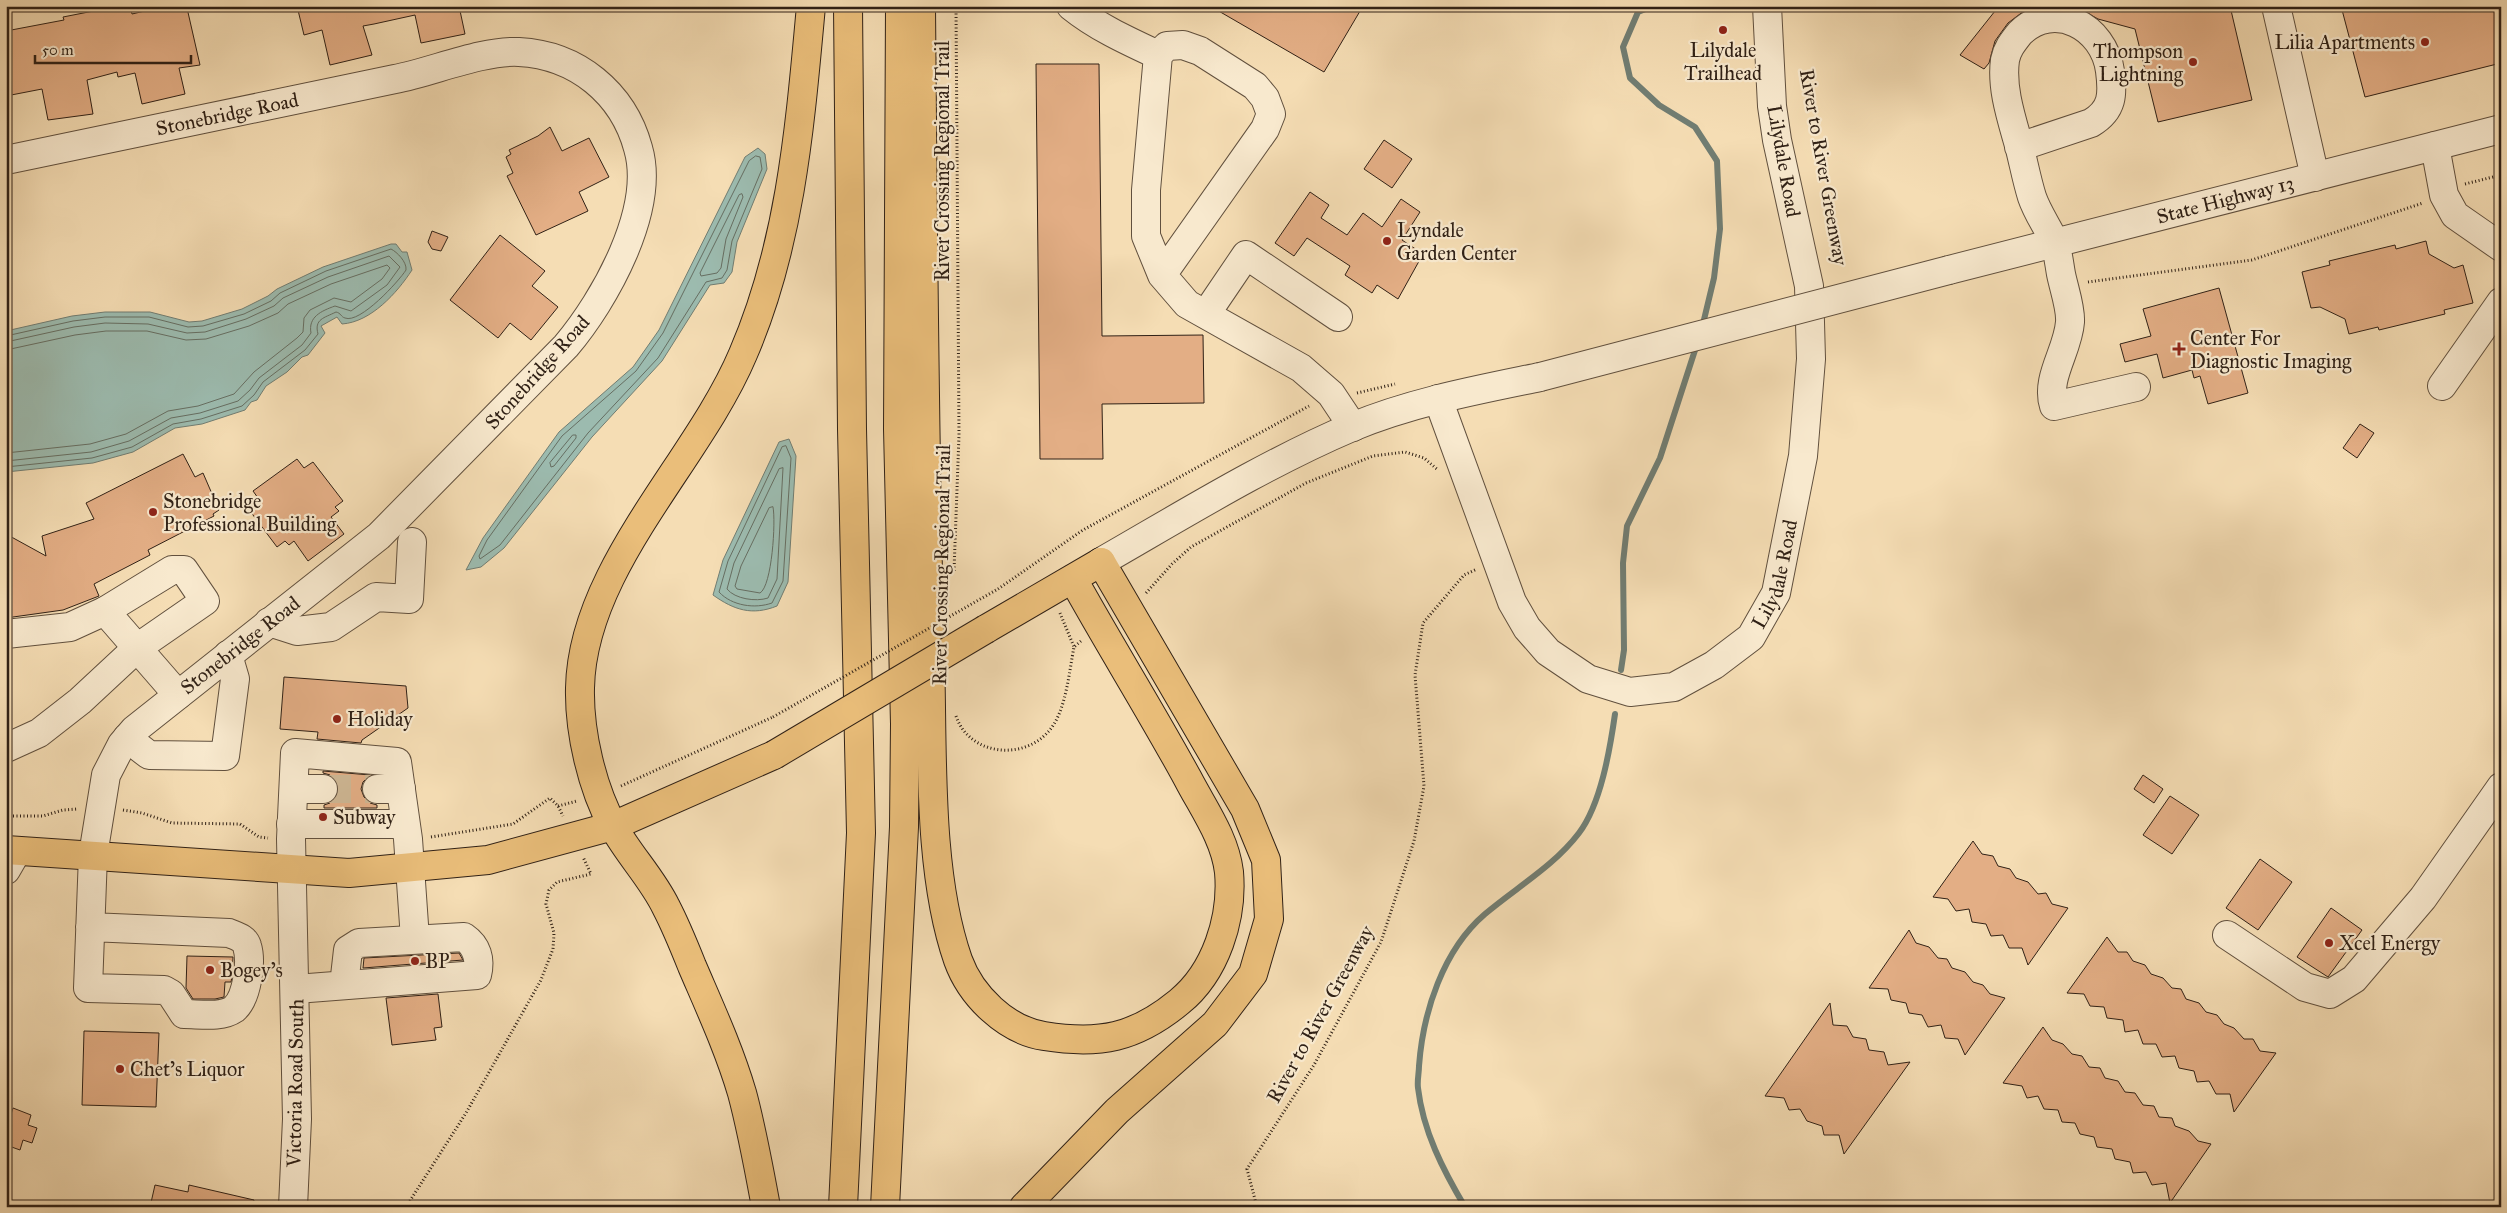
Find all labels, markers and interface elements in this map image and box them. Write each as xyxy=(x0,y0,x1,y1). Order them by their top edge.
marker: Lilydale Trailhead xyxy=(1717,24,1729,36)
place label: Lilia Apartments xyxy=(2274,30,2415,54)
scale bar xyxy=(35,32,191,64)
marker: Lilia Apartments xyxy=(2419,36,2431,48)
place label: Lilydale Trailhead xyxy=(1684,38,1762,85)
place label: Thompson Lightning xyxy=(2093,39,2184,87)
street label: River Crossing Regional Trail xyxy=(930,40,955,281)
text: 50 m xyxy=(42,41,74,59)
marker: Thompson Lightning xyxy=(2187,56,2199,68)
street label: River to River Greenway xyxy=(1795,67,1853,268)
street label: Stonebridge Road xyxy=(154,87,301,140)
street label: Lilydale Road xyxy=(1762,103,1806,219)
street label: State Highway 13 xyxy=(2154,170,2296,229)
place label: Lyndale Garden Center xyxy=(1397,218,1517,265)
marker: Lyndale Garden Center xyxy=(1381,235,1393,247)
street label: Stonebridge Road xyxy=(480,310,595,435)
place label: Center For Diagnostic Imaging xyxy=(2190,326,2352,374)
marker: Center For Diagnostic Imaging xyxy=(2172,342,2186,356)
street label: River Crossing Regional Trail xyxy=(927,444,956,686)
place label: Stonebridge Professional Building xyxy=(163,489,337,537)
marker: Stonebridge Professional Building xyxy=(147,506,159,518)
street label: Lilydale Road xyxy=(1746,517,1802,633)
street label: Stonebridge Road xyxy=(175,591,305,700)
place label: Holiday xyxy=(347,707,413,731)
marker: Holiday xyxy=(331,713,343,725)
place label: Subway xyxy=(333,805,396,829)
marker: Subway xyxy=(317,811,329,823)
street label: River to River Greenway xyxy=(1261,921,1379,1107)
place label: Xcel Energy xyxy=(2339,931,2441,956)
marker: Xcel Energy xyxy=(2323,937,2335,949)
place label: BP xyxy=(425,949,450,973)
marker: BP xyxy=(409,955,421,967)
place label: Bogey's xyxy=(220,958,283,983)
marker: Bogey's xyxy=(204,964,216,976)
street label: Victoria Road South xyxy=(282,999,308,1168)
place label: Chet's Liquor xyxy=(130,1057,245,1082)
marker: Chet's Liquor xyxy=(114,1063,126,1075)

